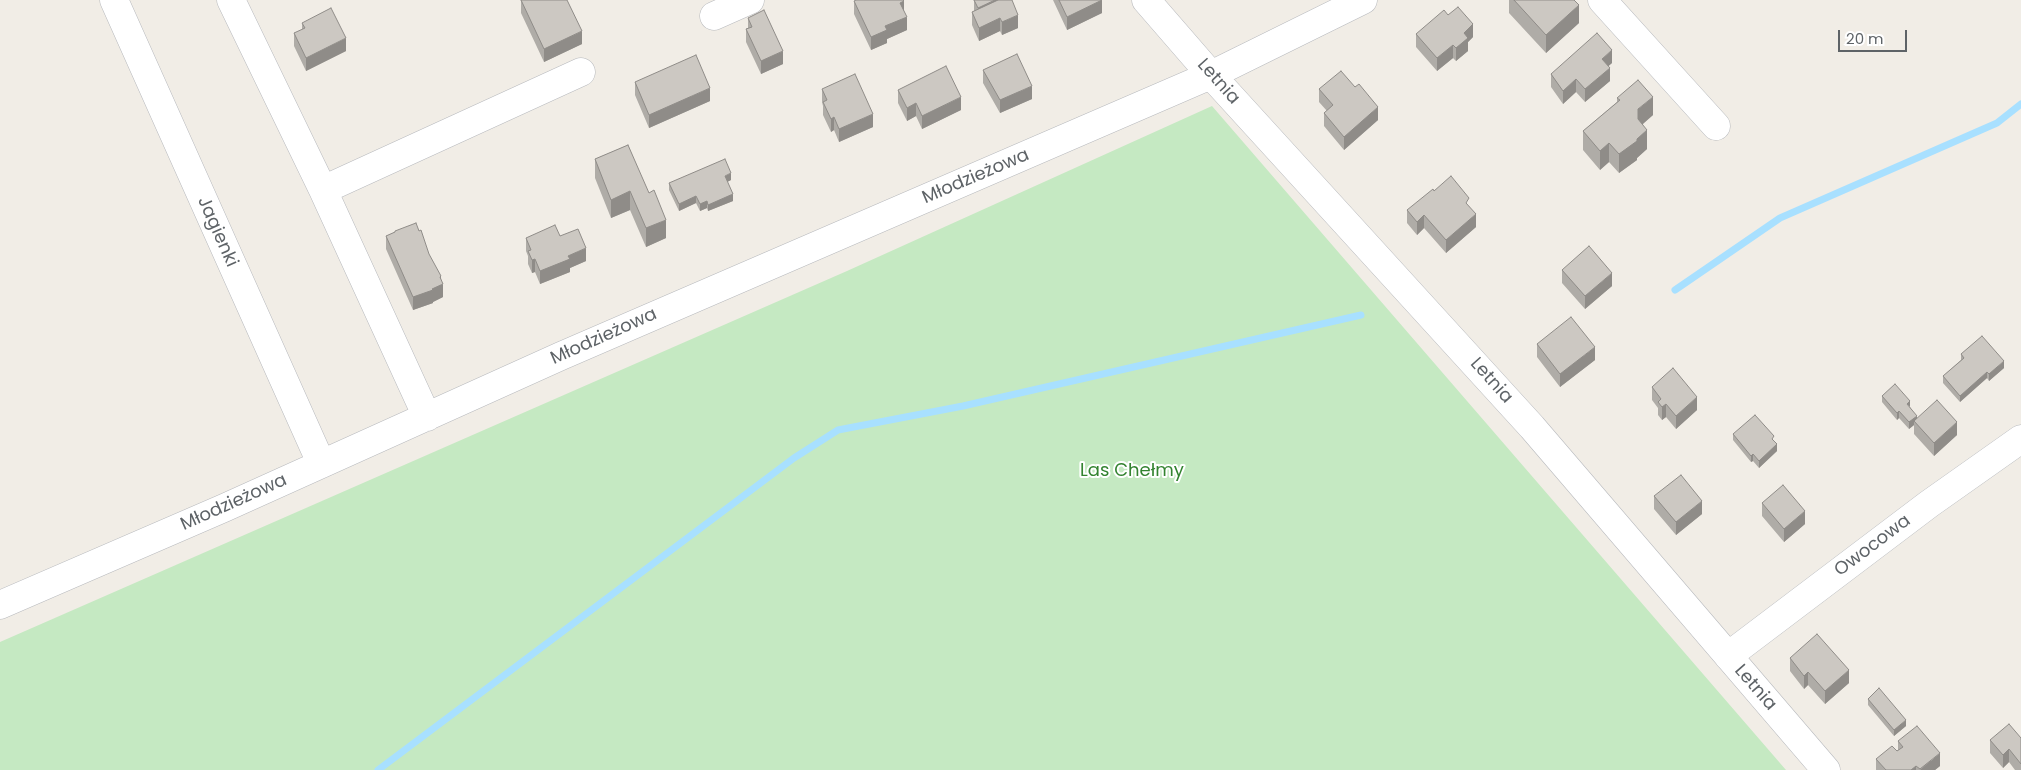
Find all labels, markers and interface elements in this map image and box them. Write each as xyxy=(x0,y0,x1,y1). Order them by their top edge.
scale bar xyxy=(1841,20,1910,52)
text: 20 m xyxy=(1846,28,1884,49)
street label: Letnia xyxy=(1192,55,1244,109)
street label: Młodzieżowa xyxy=(919,145,1033,209)
street label: Jagienki xyxy=(192,193,242,271)
street label: Młodzieżowa xyxy=(547,304,661,370)
street label: Letnia xyxy=(1465,354,1517,408)
park label: Las Chełmy xyxy=(1080,460,1184,482)
street label: Młodzieżowa xyxy=(177,470,291,536)
street label: Owocowa xyxy=(1831,510,1915,582)
street label: Letnia xyxy=(1729,661,1781,715)

